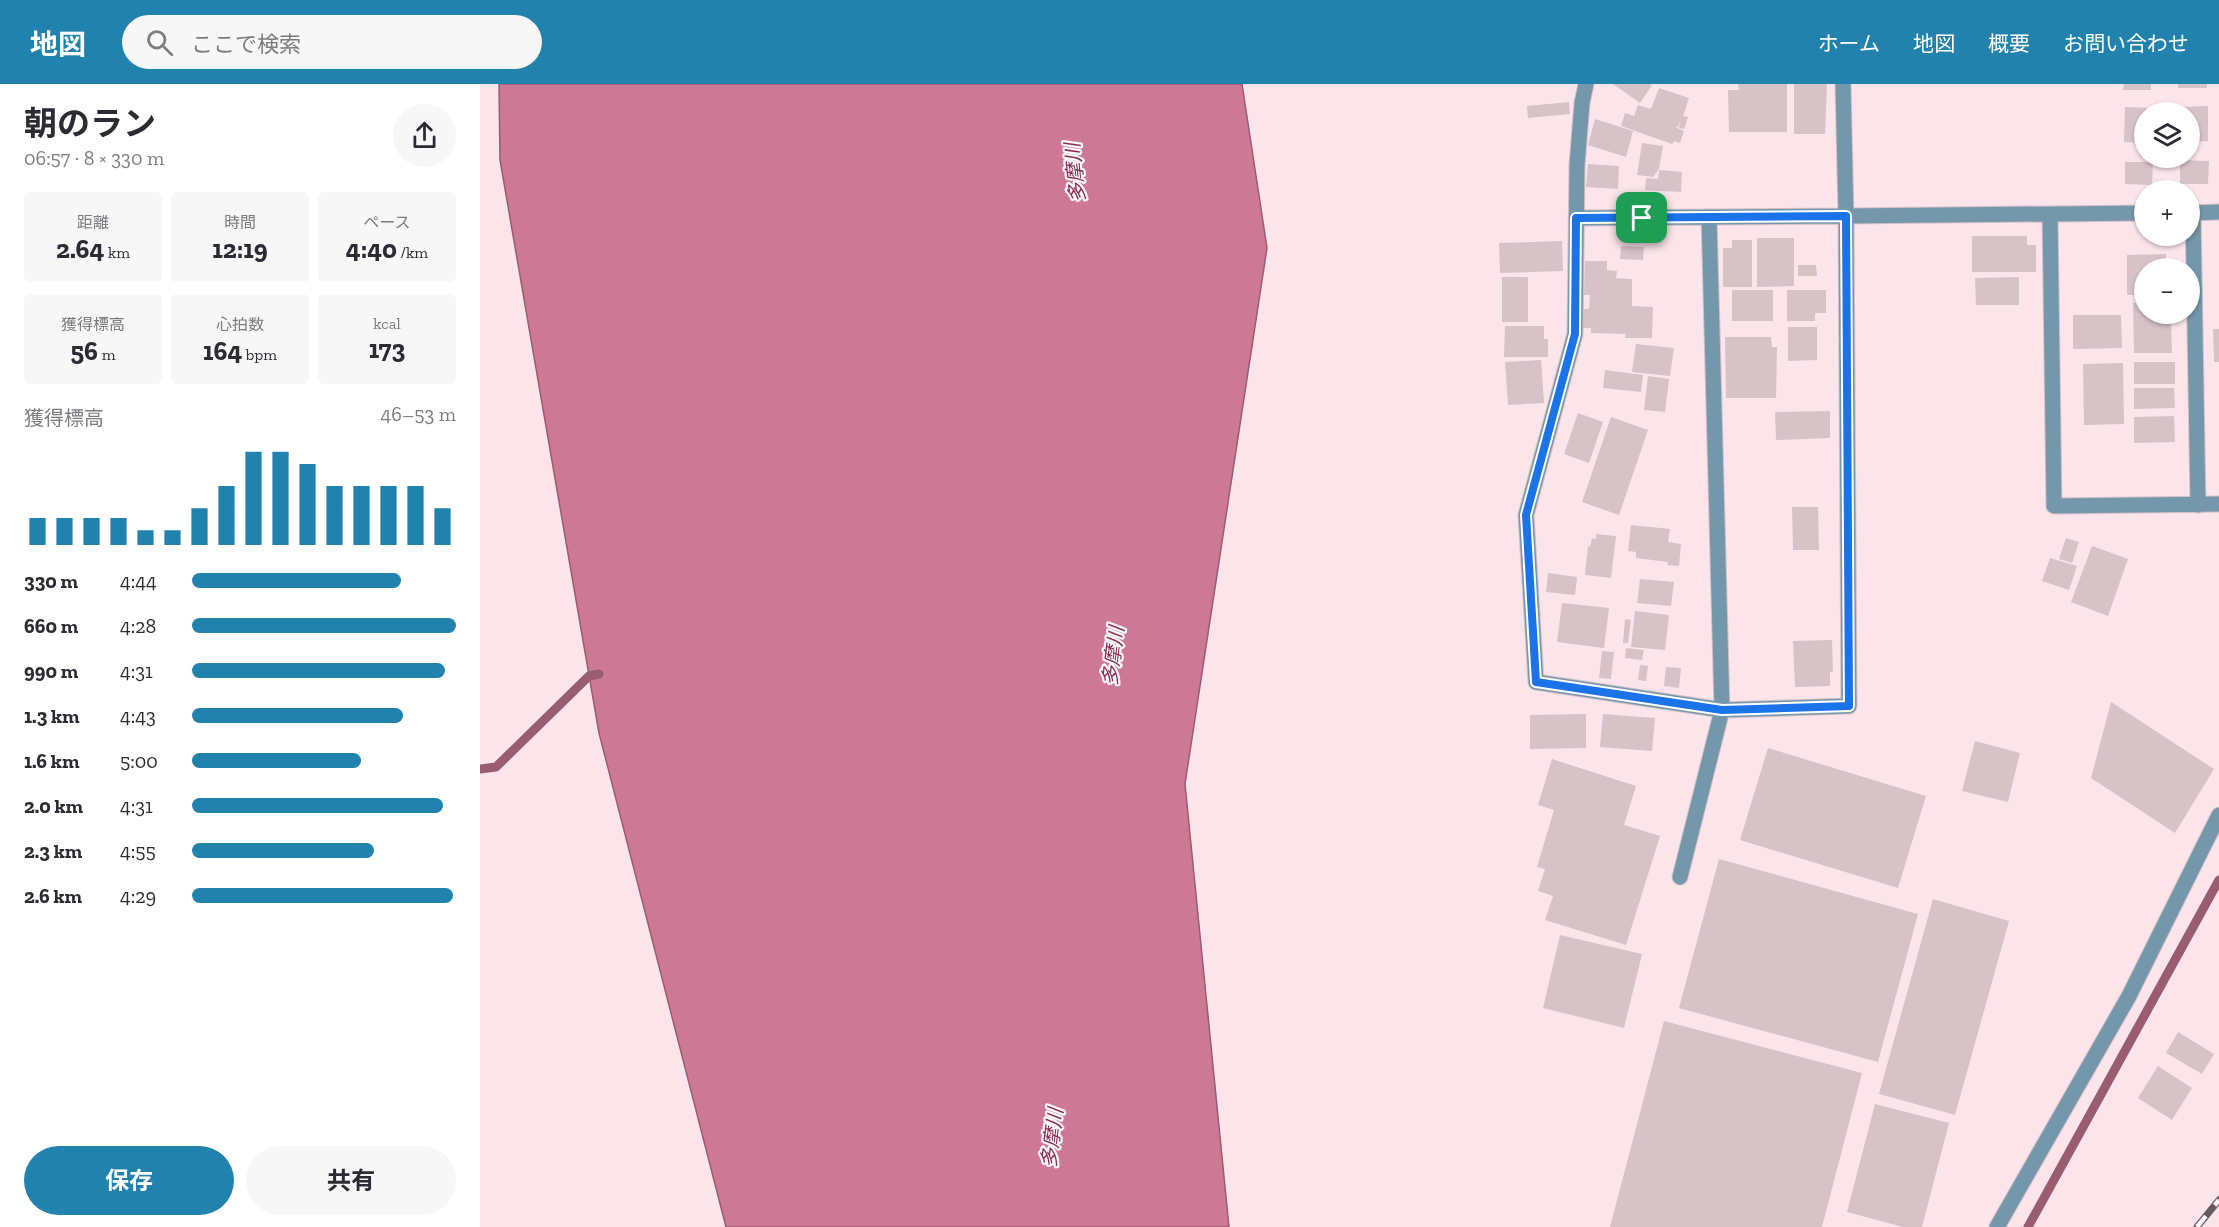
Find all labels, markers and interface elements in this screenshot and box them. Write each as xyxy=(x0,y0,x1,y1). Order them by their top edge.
search box xyxy=(122,15,542,69)
icon: search xyxy=(143,26,176,59)
text: 地図 xyxy=(30,28,86,61)
text: ここで検索 xyxy=(191,31,301,58)
text: ホーム xyxy=(1818,31,1880,56)
text: 地図 xyxy=(1913,31,1955,56)
text: 概要 xyxy=(1988,31,2030,56)
text: お問い合わせ xyxy=(2063,31,2189,56)
map controls xyxy=(2134,102,2200,324)
button: layers xyxy=(2134,102,2200,168)
text: 朝のラン xyxy=(24,104,156,143)
button: share xyxy=(393,104,456,167)
water label: 多摩川 xyxy=(1060,140,1090,204)
text: 06:57 · 8 × 330 m xyxy=(24,146,164,170)
button: + xyxy=(2134,180,2200,246)
pin xyxy=(1616,192,1667,243)
icon: arrive xyxy=(1625,201,1658,234)
text: 距離 xyxy=(77,213,109,232)
text: 時間 xyxy=(224,213,256,232)
text: ペース xyxy=(363,213,411,232)
text: 2.64 xyxy=(56,233,104,265)
text: 12:19 xyxy=(212,233,268,265)
text: 4:40 xyxy=(346,233,397,265)
text: km xyxy=(104,243,130,262)
text: /km xyxy=(397,243,428,262)
button: − xyxy=(2134,258,2200,324)
text: kcal xyxy=(373,314,401,333)
text: 獲得標高 xyxy=(61,315,125,334)
text: 心拍数 xyxy=(216,315,264,334)
text: 173 xyxy=(369,333,405,365)
text: 56 xyxy=(71,335,98,367)
text: 164 xyxy=(203,335,242,367)
text: m xyxy=(98,345,115,364)
text: bpm xyxy=(242,345,277,364)
text: 46–53 m xyxy=(381,402,456,426)
text: 獲得標高 xyxy=(24,406,104,430)
text: 330 m xyxy=(24,569,78,593)
text: 4:44 xyxy=(120,569,157,593)
text: 660 m xyxy=(24,614,78,638)
text: 4:28 xyxy=(120,614,156,638)
water label: 多摩川 xyxy=(1097,623,1129,687)
text: 990 m xyxy=(24,659,78,683)
text: 4:31 xyxy=(120,659,153,683)
text: 1.3 km xyxy=(24,704,80,728)
text: 4:43 xyxy=(120,704,156,728)
text: 1.6 km xyxy=(24,749,79,773)
text: 5:00 xyxy=(120,749,158,773)
text: 2.0 km xyxy=(24,794,83,818)
text: 4:31 xyxy=(120,794,153,818)
text: 2.3 km xyxy=(24,839,82,863)
text: 4:55 xyxy=(120,839,156,863)
text: 2.6 km xyxy=(24,884,82,908)
text: 4:29 xyxy=(120,884,156,908)
water label: 多摩川 xyxy=(1036,1105,1068,1169)
button: 保存 xyxy=(24,1146,234,1215)
button: 共有 xyxy=(246,1146,456,1215)

